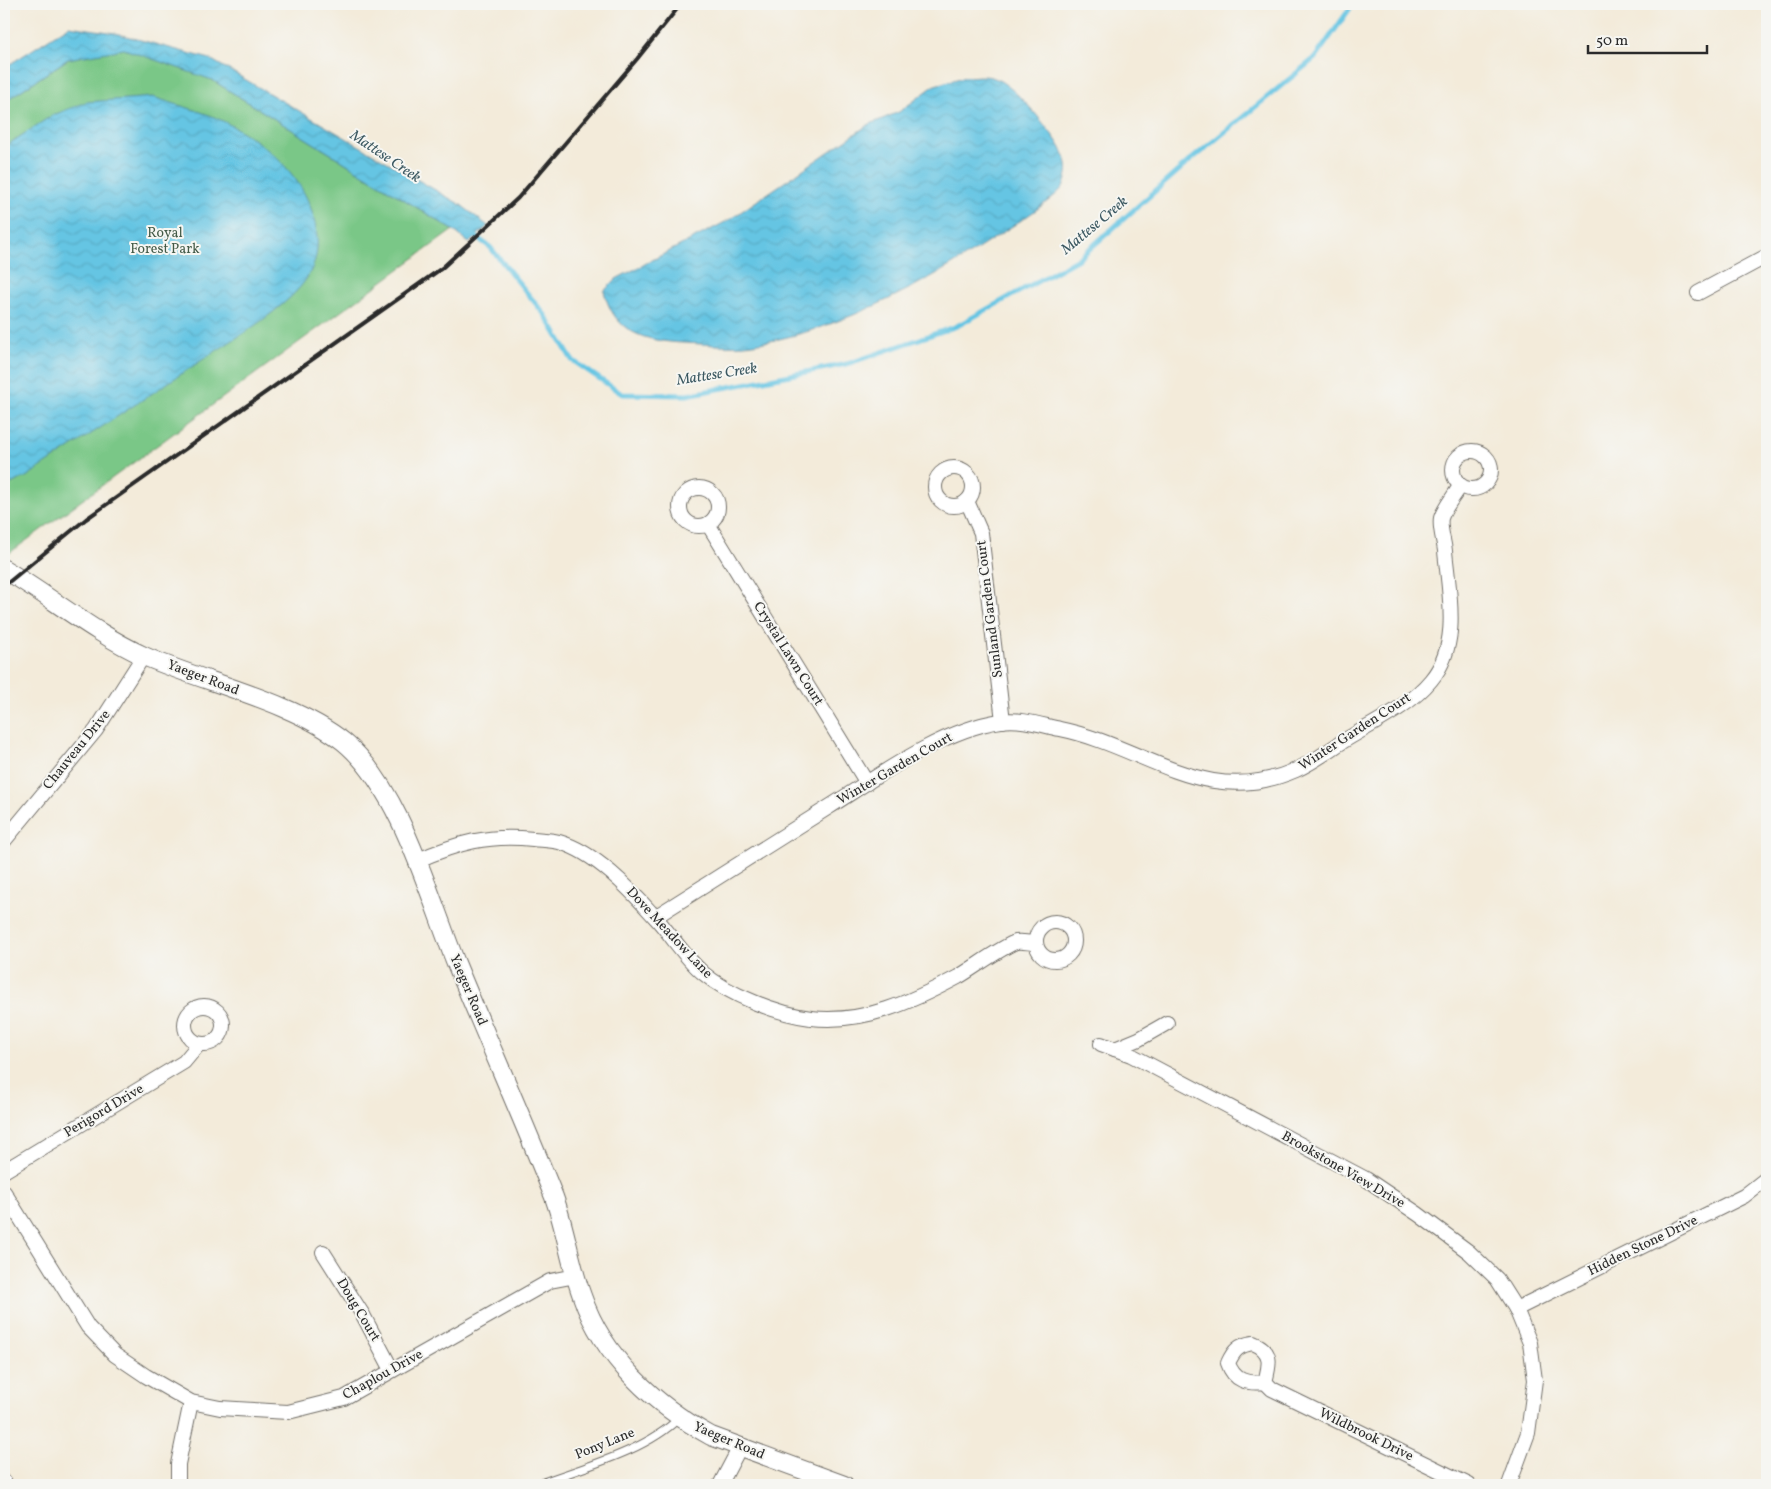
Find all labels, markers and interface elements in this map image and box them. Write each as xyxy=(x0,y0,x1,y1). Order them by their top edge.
scale bar xyxy=(1588,22,1707,54)
text: 50 m xyxy=(1596,31,1628,52)
water label: Mattese Creek xyxy=(345,125,425,188)
water label: Mattese Creek xyxy=(1056,192,1133,261)
park label: Royal Forest Park xyxy=(130,224,200,259)
water label: Mattese Creek xyxy=(674,358,759,392)
street label: Sunland Garden Court xyxy=(972,539,1008,679)
street label: Crystal Lawn Court xyxy=(748,598,828,710)
street label: Yaeger Road xyxy=(164,656,242,700)
street label: Winter Garden Court xyxy=(1295,689,1415,775)
street label: Chauveau Drive xyxy=(39,706,115,794)
street label: Winter Garden Court xyxy=(834,728,956,810)
street label: Dove Meadow Lane xyxy=(622,883,717,983)
street label: Yaeger Road xyxy=(444,951,492,1029)
street label: Perigord Drive xyxy=(61,1080,148,1142)
street label: Brookstone View Drive xyxy=(1278,1127,1408,1213)
street label: Hidden Stone Drive xyxy=(1585,1211,1702,1281)
street label: Doug Court xyxy=(332,1275,384,1345)
street label: Chaplou Drive xyxy=(340,1345,427,1405)
street label: Wildbrook Drive xyxy=(1316,1404,1417,1466)
street label: Yaeger Road xyxy=(690,1417,768,1465)
street label: Pony Lane xyxy=(572,1423,638,1465)

